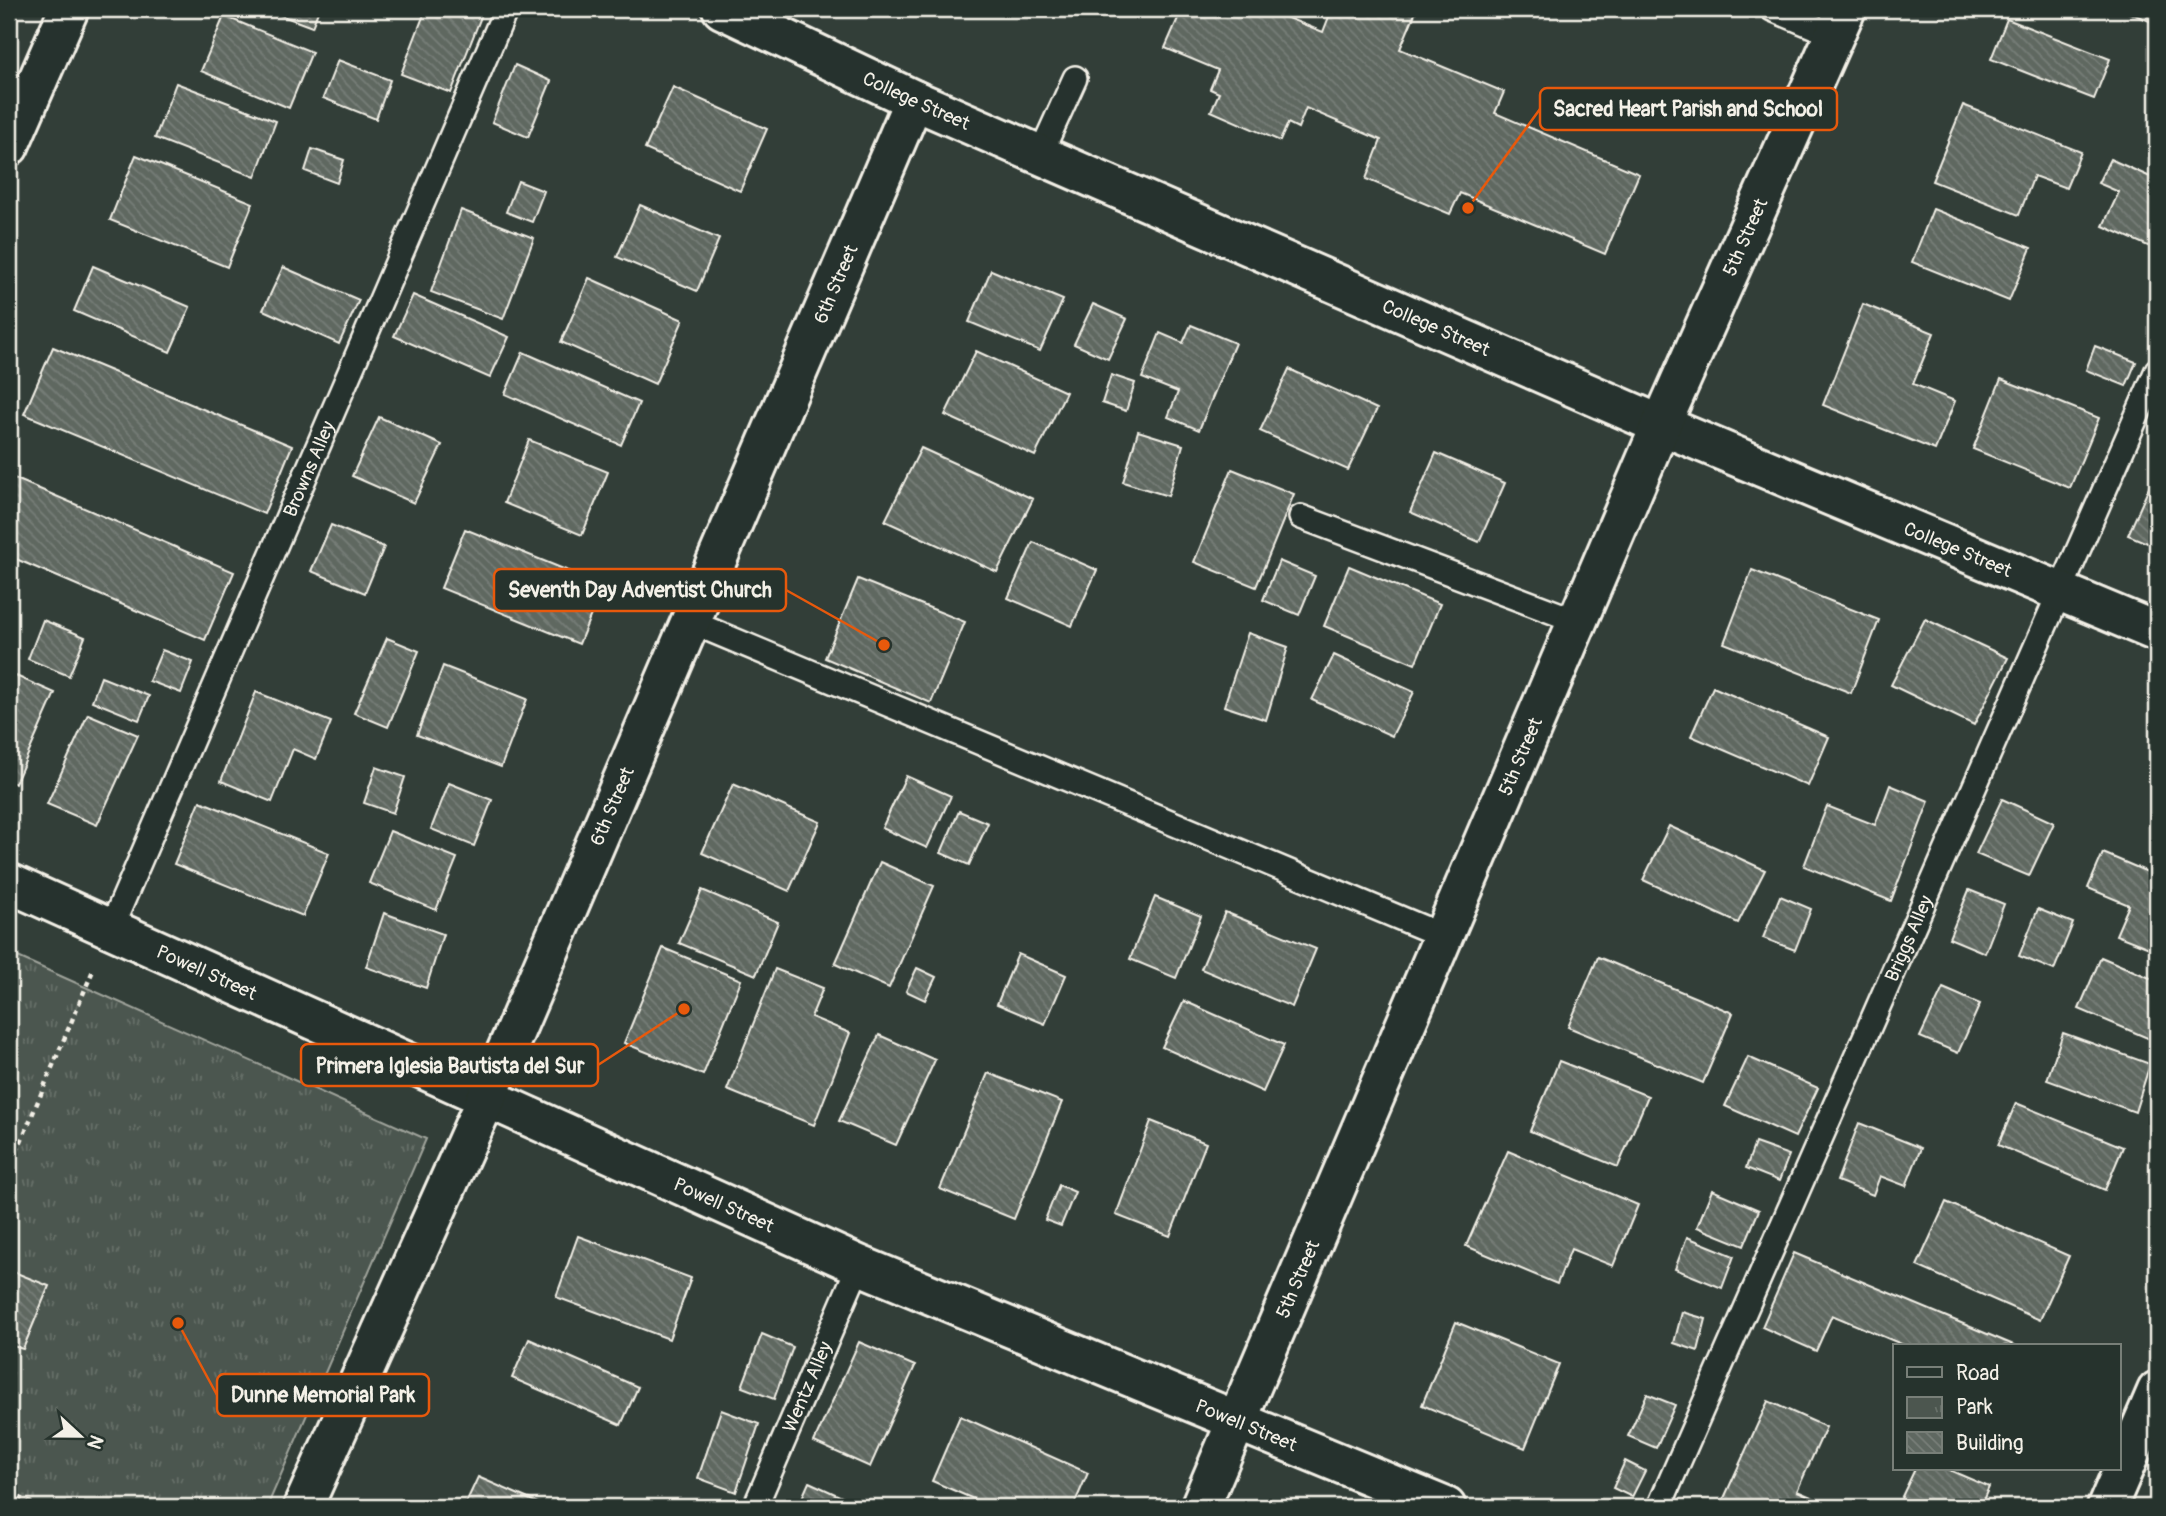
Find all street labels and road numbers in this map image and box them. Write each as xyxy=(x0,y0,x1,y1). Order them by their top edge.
street label: College Street xyxy=(859,67,974,136)
street label: 5th Street xyxy=(1718,194,1773,280)
street label: 6th Street xyxy=(809,241,864,327)
street label: College Street xyxy=(1378,294,1494,362)
street label: Browns Alley xyxy=(278,417,341,521)
street label: College Street xyxy=(1900,517,2016,583)
street label: 5th Street xyxy=(1494,714,1548,799)
street label: 6th Street xyxy=(585,763,640,849)
street label: Briggs Alley xyxy=(1880,892,1938,985)
street label: Powell Street xyxy=(153,940,261,1006)
street label: Powell Street xyxy=(670,1172,778,1238)
street label: 5th Street xyxy=(1271,1236,1325,1322)
street label: Wentz Alley xyxy=(778,1338,838,1436)
street label: Powell Street xyxy=(1192,1394,1301,1457)

